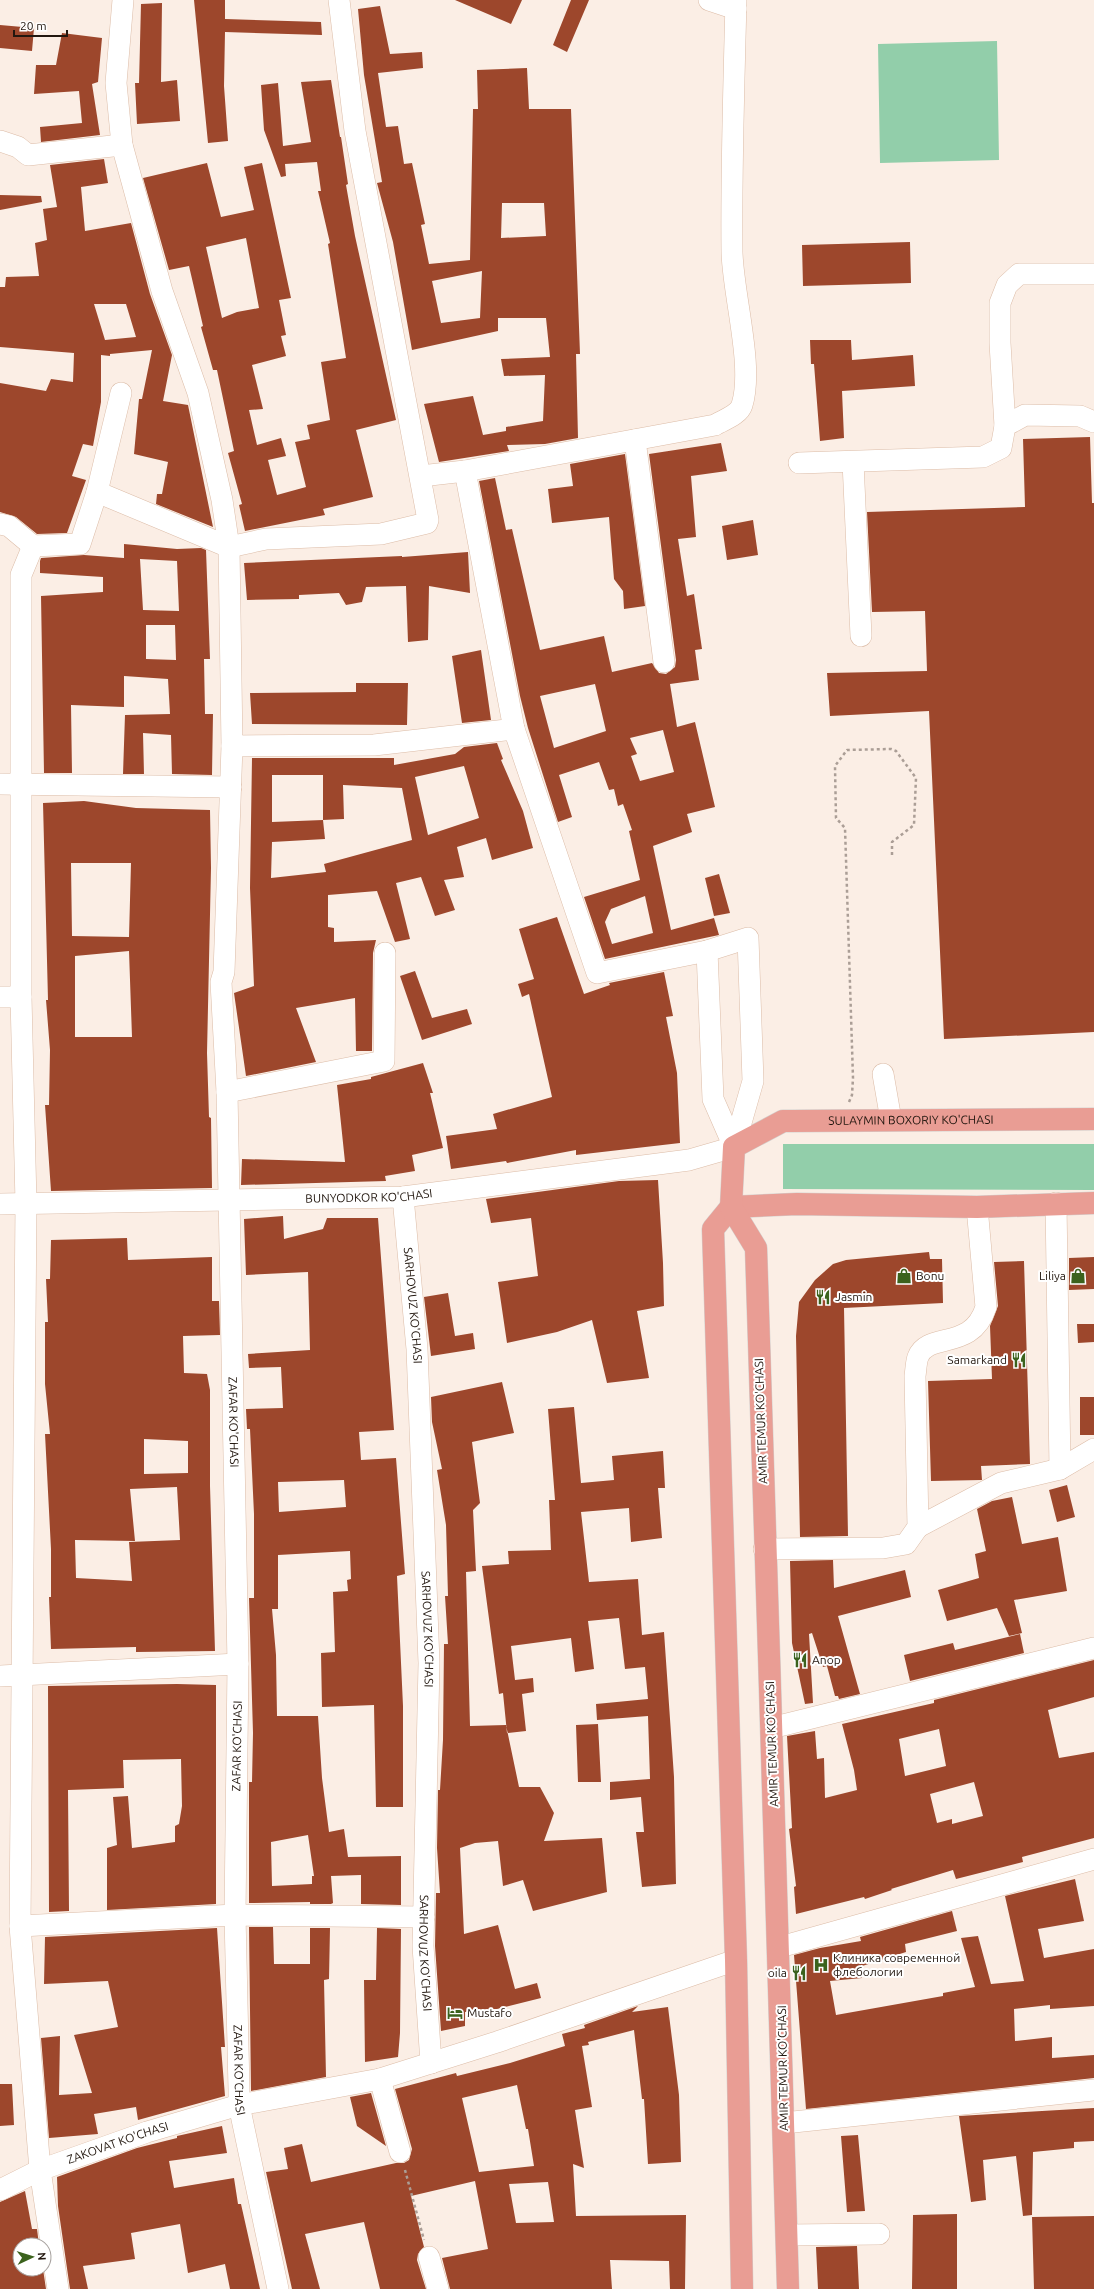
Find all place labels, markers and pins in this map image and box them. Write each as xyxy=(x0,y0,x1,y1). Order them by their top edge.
shop icon: Bonu xyxy=(895,1267,913,1285)
shop icon: Liliya xyxy=(1069,1267,1087,1285)
place label: Bonu xyxy=(916,1269,944,1282)
place label: Liliya xyxy=(1039,1269,1066,1282)
restaurant icon: Jasmin xyxy=(814,1288,832,1306)
place label: Jasmin xyxy=(835,1290,872,1303)
restaurant icon: Samarkand xyxy=(1010,1351,1028,1369)
place label: Samarkand xyxy=(947,1353,1007,1366)
restaurant icon: Anop xyxy=(791,1651,809,1669)
place label: Anop xyxy=(812,1653,841,1666)
place label: Клиника современной флебологии xyxy=(833,1951,960,1978)
hospital icon: Клиника современной флебологии xyxy=(812,1956,830,1974)
restaurant icon: oila xyxy=(790,1964,808,1982)
place label: oila xyxy=(768,1966,787,1979)
hotel icon: Mustafo xyxy=(446,2004,464,2022)
place label: Mustafo xyxy=(467,2006,512,2019)

